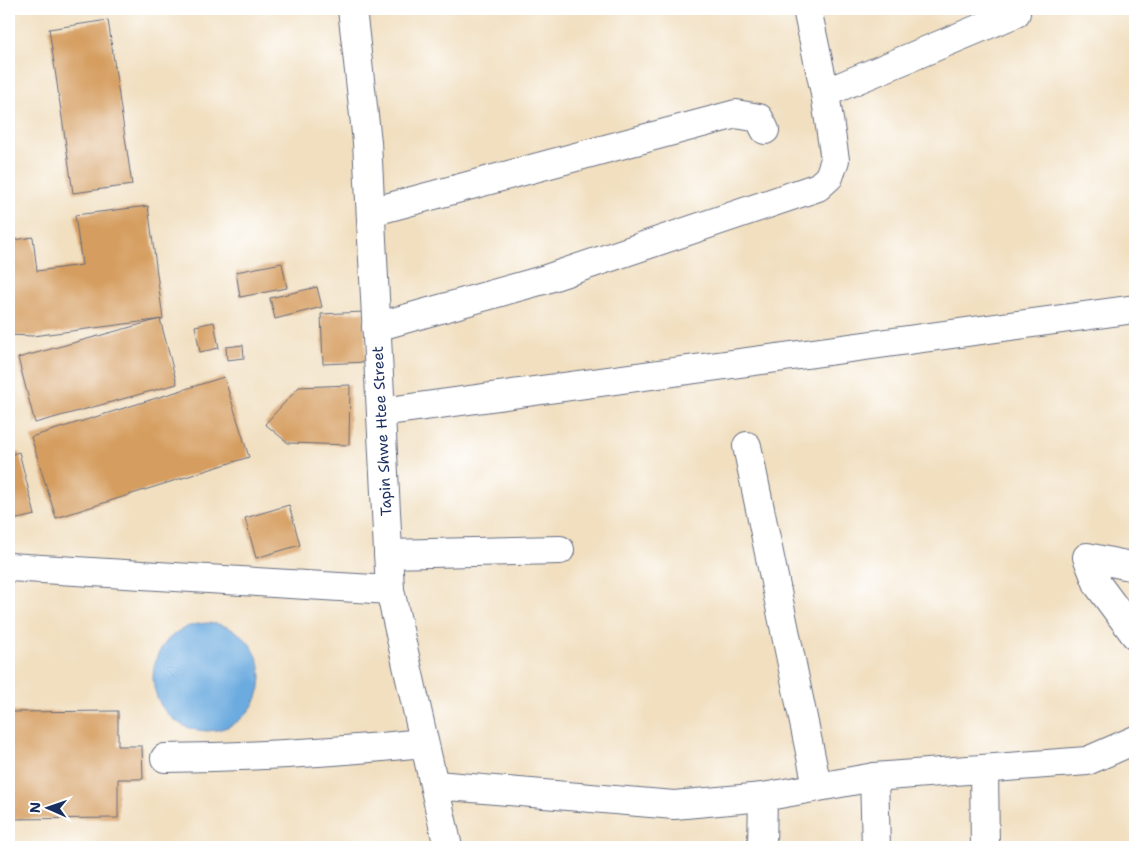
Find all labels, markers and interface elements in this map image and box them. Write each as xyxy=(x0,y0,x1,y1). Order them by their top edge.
street label: Tapin Shwe Htee Street xyxy=(368,345,396,517)
north arrow xyxy=(22,784,72,834)
text: N xyxy=(26,802,44,813)

